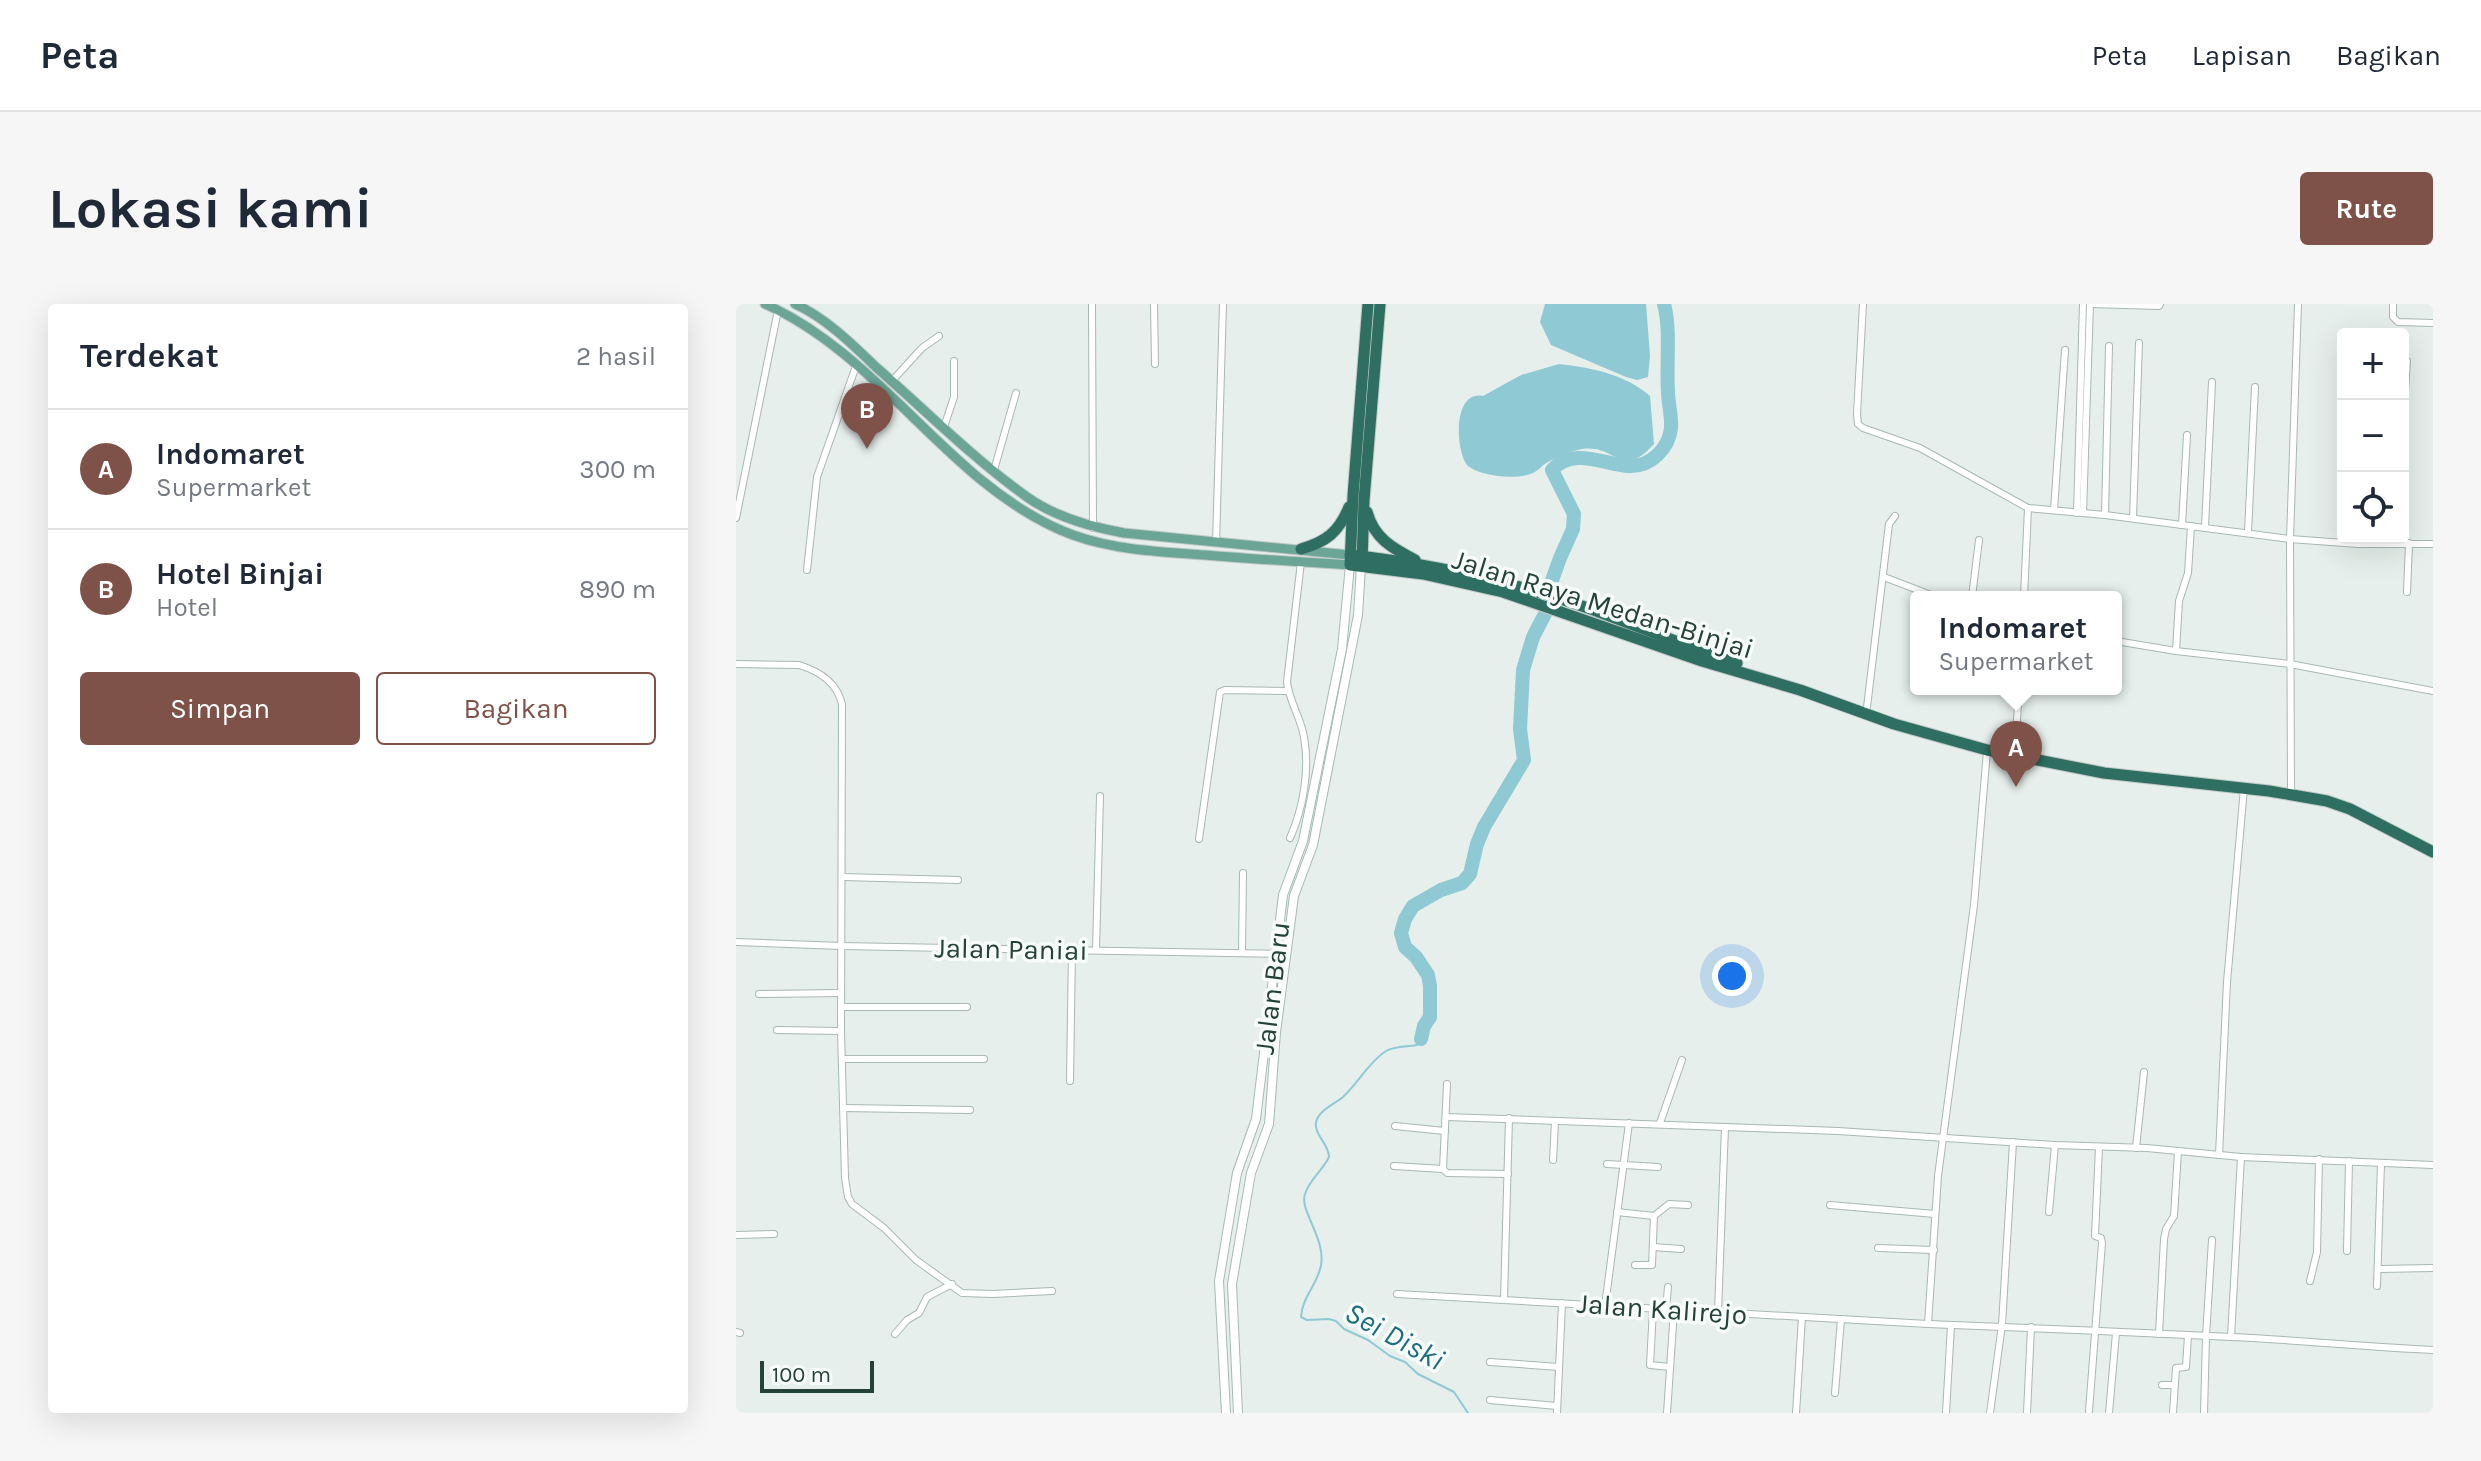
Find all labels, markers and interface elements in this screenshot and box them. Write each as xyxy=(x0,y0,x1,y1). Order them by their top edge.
text: Peta xyxy=(40,33,119,78)
text: Peta xyxy=(2092,39,2148,72)
text: Lapisan xyxy=(2192,39,2292,72)
text: Bagikan xyxy=(2336,39,2441,72)
button: Rute xyxy=(2300,172,2433,245)
text: Lokasi kami xyxy=(48,176,373,241)
map controls xyxy=(2337,328,2409,544)
button: + xyxy=(2337,328,2409,400)
text: Terdekat xyxy=(80,336,219,376)
text: 2 hasil xyxy=(576,341,656,372)
pin: B xyxy=(841,383,893,449)
button: − xyxy=(2337,400,2409,472)
text: Indomaret xyxy=(156,436,305,472)
text: A xyxy=(98,454,114,485)
text: 300 m xyxy=(579,454,656,485)
text: Supermarket xyxy=(156,472,311,503)
button: locate xyxy=(2337,472,2409,544)
street label: Jalan Raya Medan-Binjai xyxy=(1448,542,1758,666)
text: Hotel Binjai xyxy=(156,556,324,592)
text: B xyxy=(98,574,114,605)
text: 890 m xyxy=(579,574,656,605)
popup xyxy=(1910,591,2122,695)
text: Hotel xyxy=(156,592,218,623)
text: Indomaret xyxy=(1938,610,2087,646)
text: Supermarket xyxy=(1938,646,2094,677)
button: Simpan xyxy=(80,672,360,745)
button: Bagikan xyxy=(376,672,656,745)
pin: A xyxy=(1990,721,2042,787)
street label: Jalan Baru xyxy=(1247,920,1297,1056)
street label: Jalan Paniai xyxy=(934,931,1088,967)
your location xyxy=(1712,956,1752,996)
street label: Jalan Kalirejo xyxy=(1576,1287,1748,1331)
water label: Sei Diski xyxy=(1339,1294,1451,1378)
scale bar xyxy=(760,1357,874,1393)
text: 100 m xyxy=(772,1362,831,1388)

